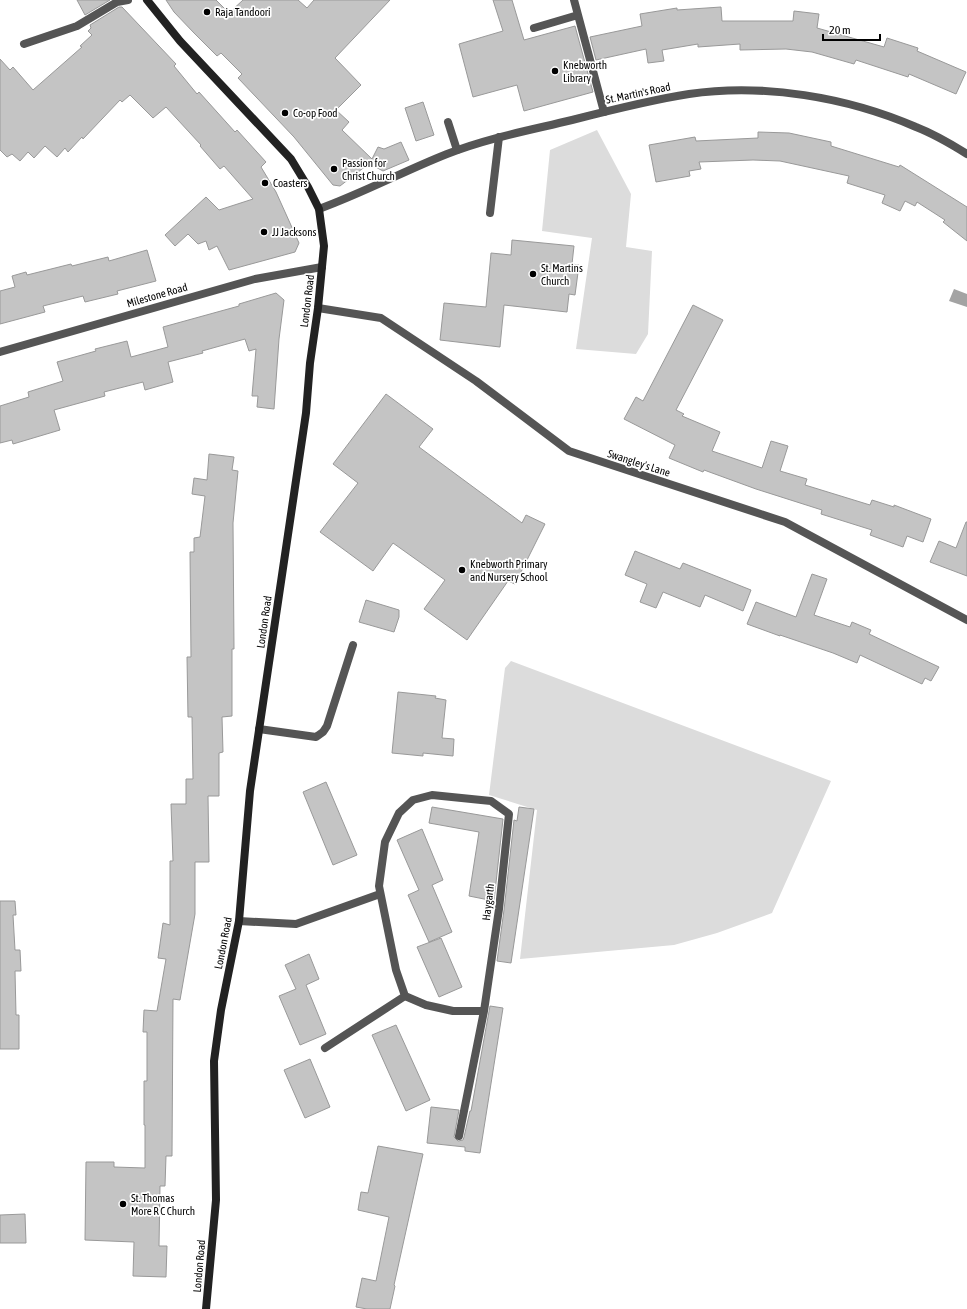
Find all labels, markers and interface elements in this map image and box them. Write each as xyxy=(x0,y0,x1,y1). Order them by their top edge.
place label: Raja Tandoori xyxy=(215,6,271,18)
marker: Raja Tandoori xyxy=(202,7,212,17)
scale bar xyxy=(823,16,880,42)
text: 20 m xyxy=(829,23,851,37)
place label: Knebworth Library xyxy=(563,59,607,84)
marker: Knebworth Library xyxy=(550,66,560,76)
street label: St. Martin's Road xyxy=(605,80,671,106)
place label: Co-op Food xyxy=(293,107,338,119)
marker: Co-op Food xyxy=(280,108,290,118)
place label: Passion for Christ Church xyxy=(342,157,395,182)
marker: Passion for Christ Church xyxy=(329,164,339,174)
place label: Coasters xyxy=(273,177,307,189)
marker: Coasters xyxy=(260,178,270,188)
place label: JJ Jacksons xyxy=(272,226,316,238)
marker: JJ Jacksons xyxy=(259,227,269,237)
place label: St. Martins Church xyxy=(541,262,583,287)
marker: St. Martins Church xyxy=(528,269,538,279)
street label: London Road xyxy=(298,274,316,328)
street label: Milestone Road xyxy=(125,281,189,309)
street label: Swangley's Lane xyxy=(606,447,672,479)
place label: Knebworth Primary and Nursery School xyxy=(470,558,548,583)
marker: Knebworth Primary and Nursery School xyxy=(457,565,467,575)
street label: London Road xyxy=(254,595,274,649)
street label: Haygarth xyxy=(480,883,496,921)
street label: London Road xyxy=(212,916,234,970)
place label: St. Thomas More R C Church xyxy=(131,1192,195,1217)
marker: St. Thomas More R C Church xyxy=(118,1199,128,1209)
street label: London Road xyxy=(191,1239,207,1293)

